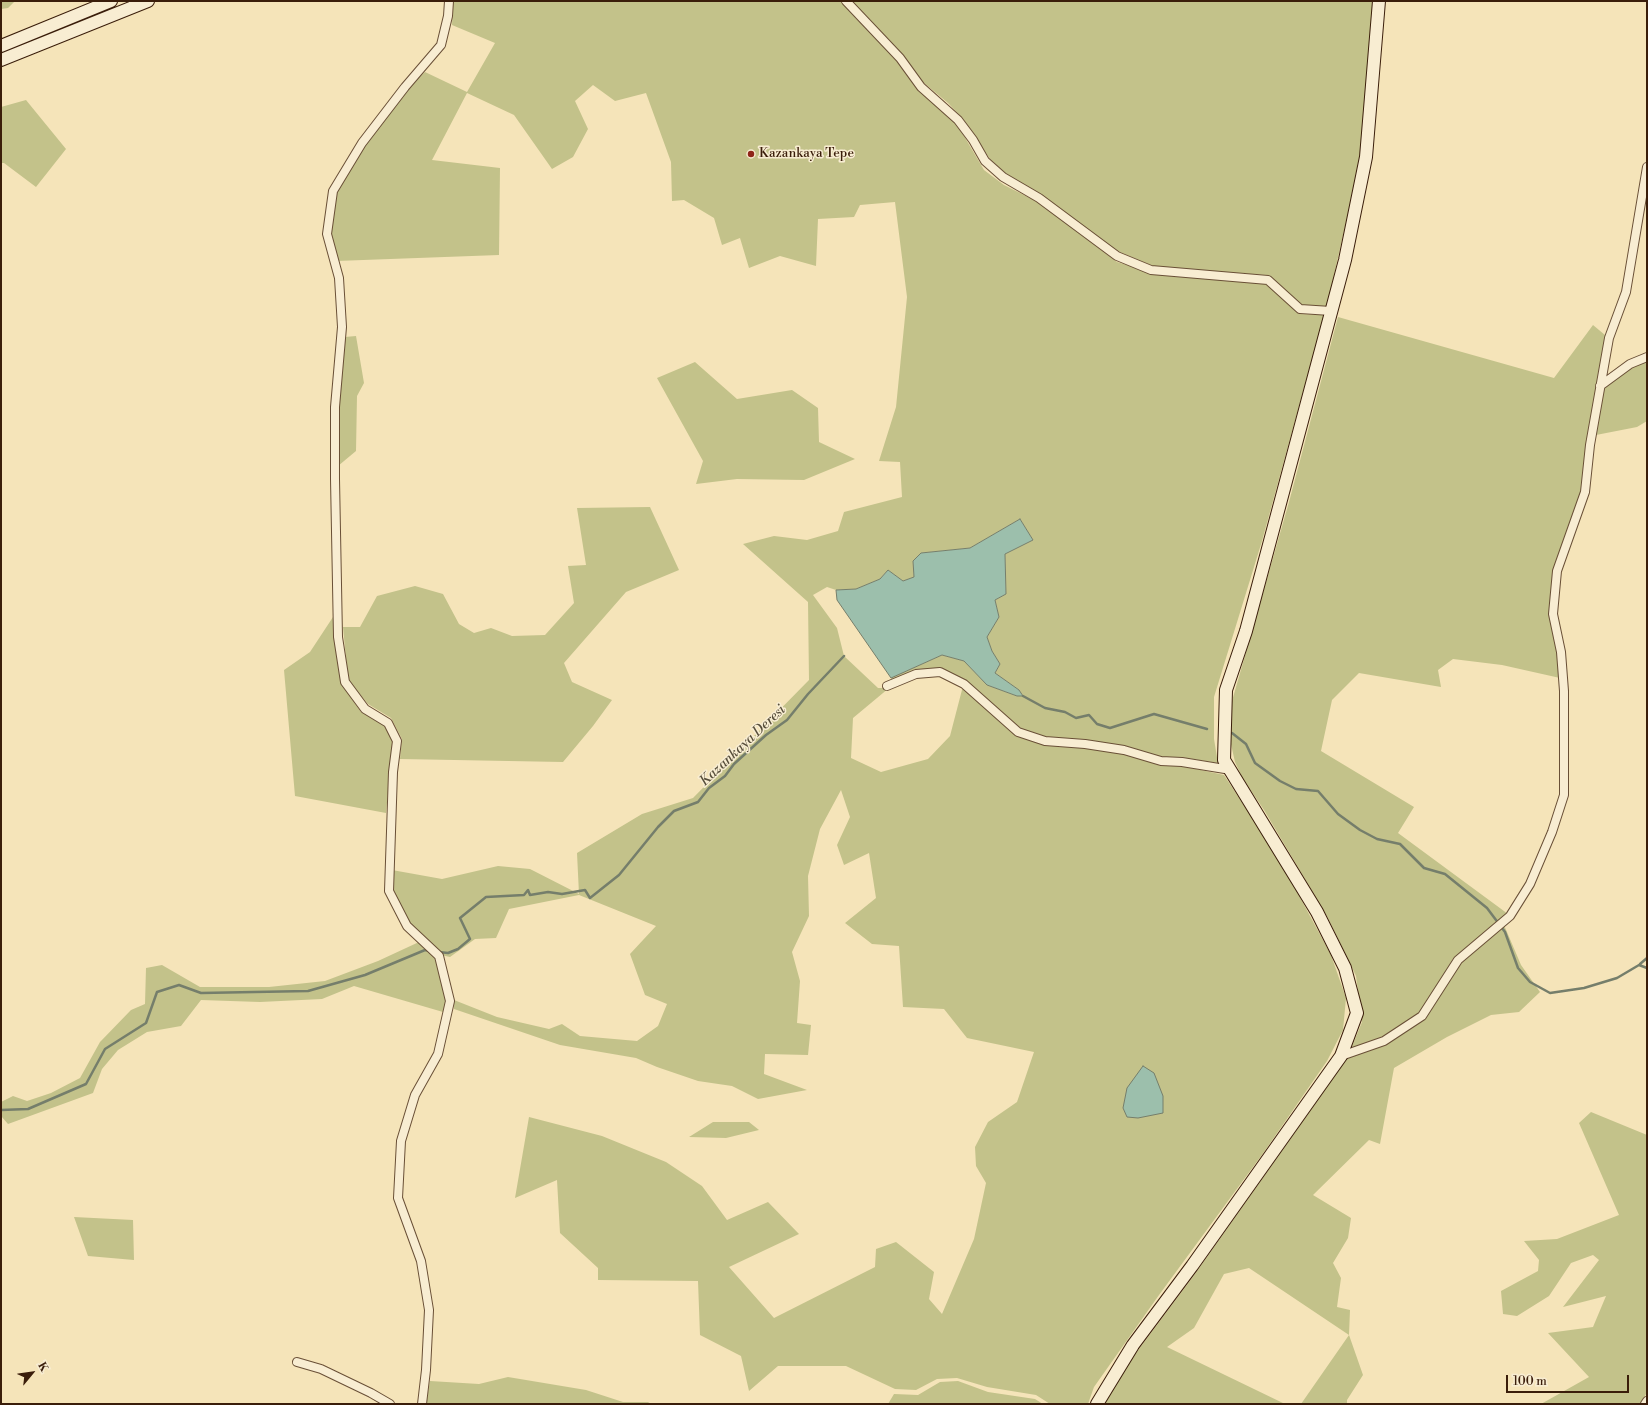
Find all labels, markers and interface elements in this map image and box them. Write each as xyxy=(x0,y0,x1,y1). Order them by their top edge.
place label: Kazankaya Tepe xyxy=(759,146,854,162)
marker: Kazankaya Tepe xyxy=(746,149,756,159)
water label: Kazankaya Deresi xyxy=(696,702,790,790)
north arrow xyxy=(12,1353,52,1393)
text: K xyxy=(34,1360,51,1374)
scale bar xyxy=(1508,1367,1631,1393)
text: 100 m xyxy=(1513,1374,1547,1389)

